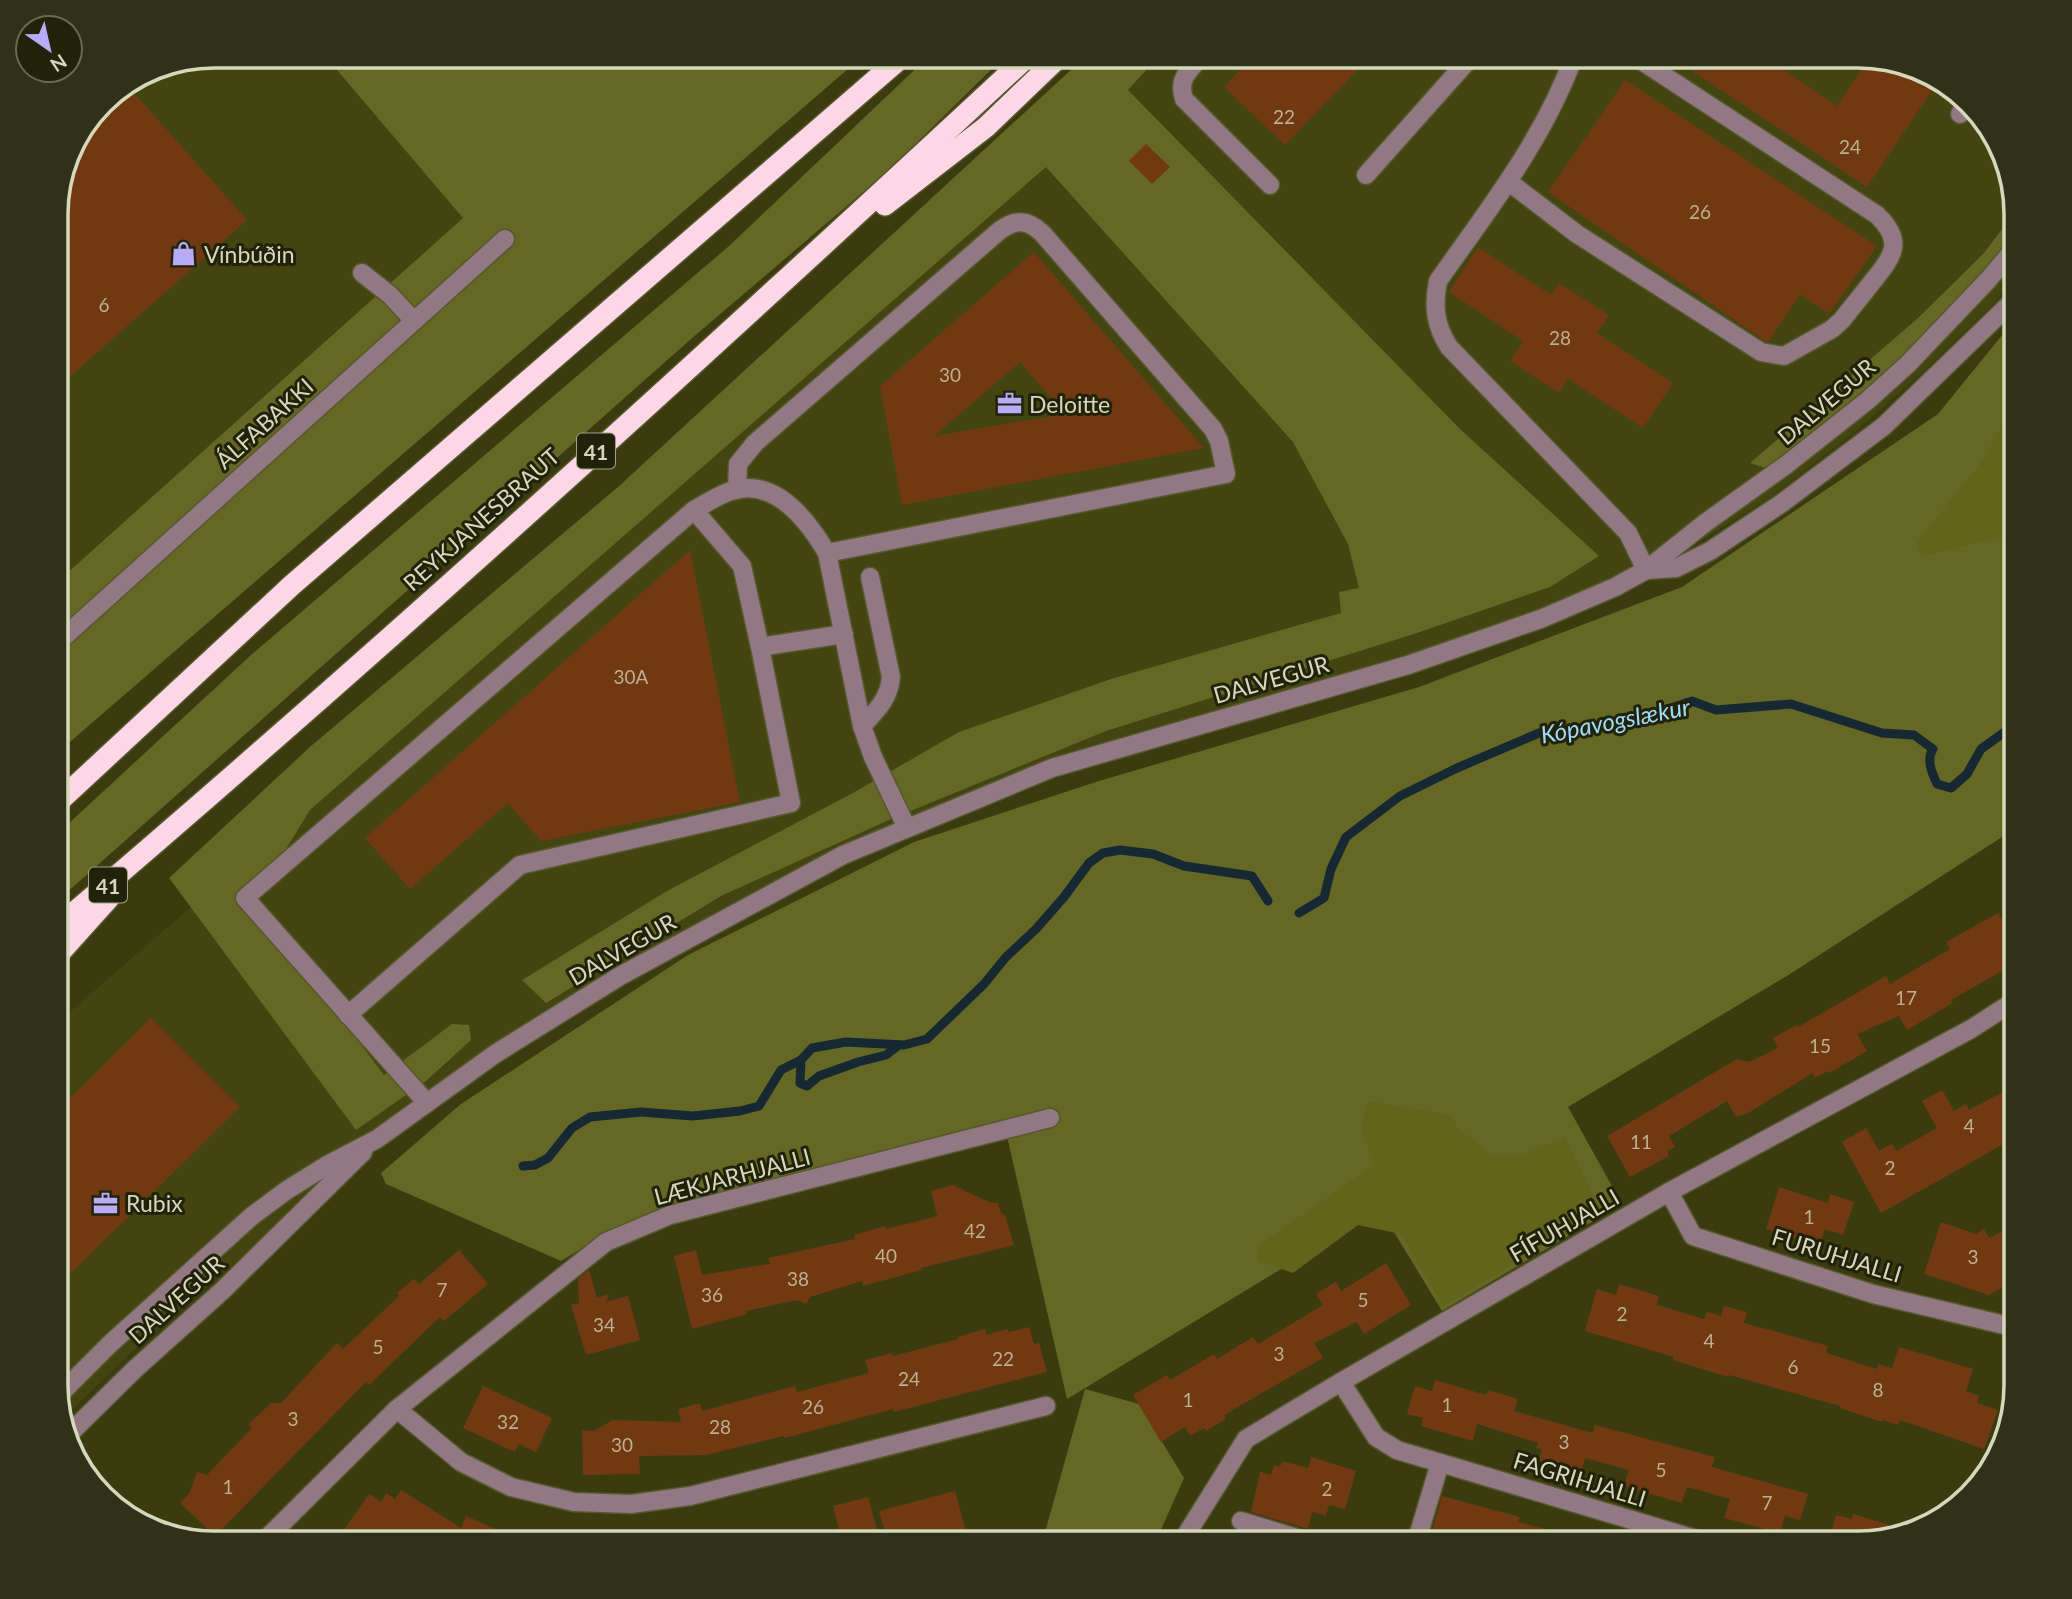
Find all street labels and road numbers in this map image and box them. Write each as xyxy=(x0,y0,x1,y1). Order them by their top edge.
street label: DALVEGUR xyxy=(1771,352,1881,450)
street label: ÁLFABAKKI xyxy=(209,372,319,474)
road number: 41 xyxy=(577,434,615,468)
street label: REYKJANESBRAUT xyxy=(397,441,565,597)
street label: DALVEGUR xyxy=(1210,649,1333,709)
road number: 41 xyxy=(89,868,127,903)
street label: DALVEGUR xyxy=(563,907,681,991)
street label: LÆKJARHJALLI xyxy=(651,1142,813,1210)
street label: FÍFUHJALLI xyxy=(1504,1182,1624,1268)
street label: FURUHJALLI xyxy=(1769,1222,1905,1288)
street label: DALVEGUR xyxy=(122,1248,230,1349)
street label: FAGRIHJALLI xyxy=(1510,1446,1650,1512)

